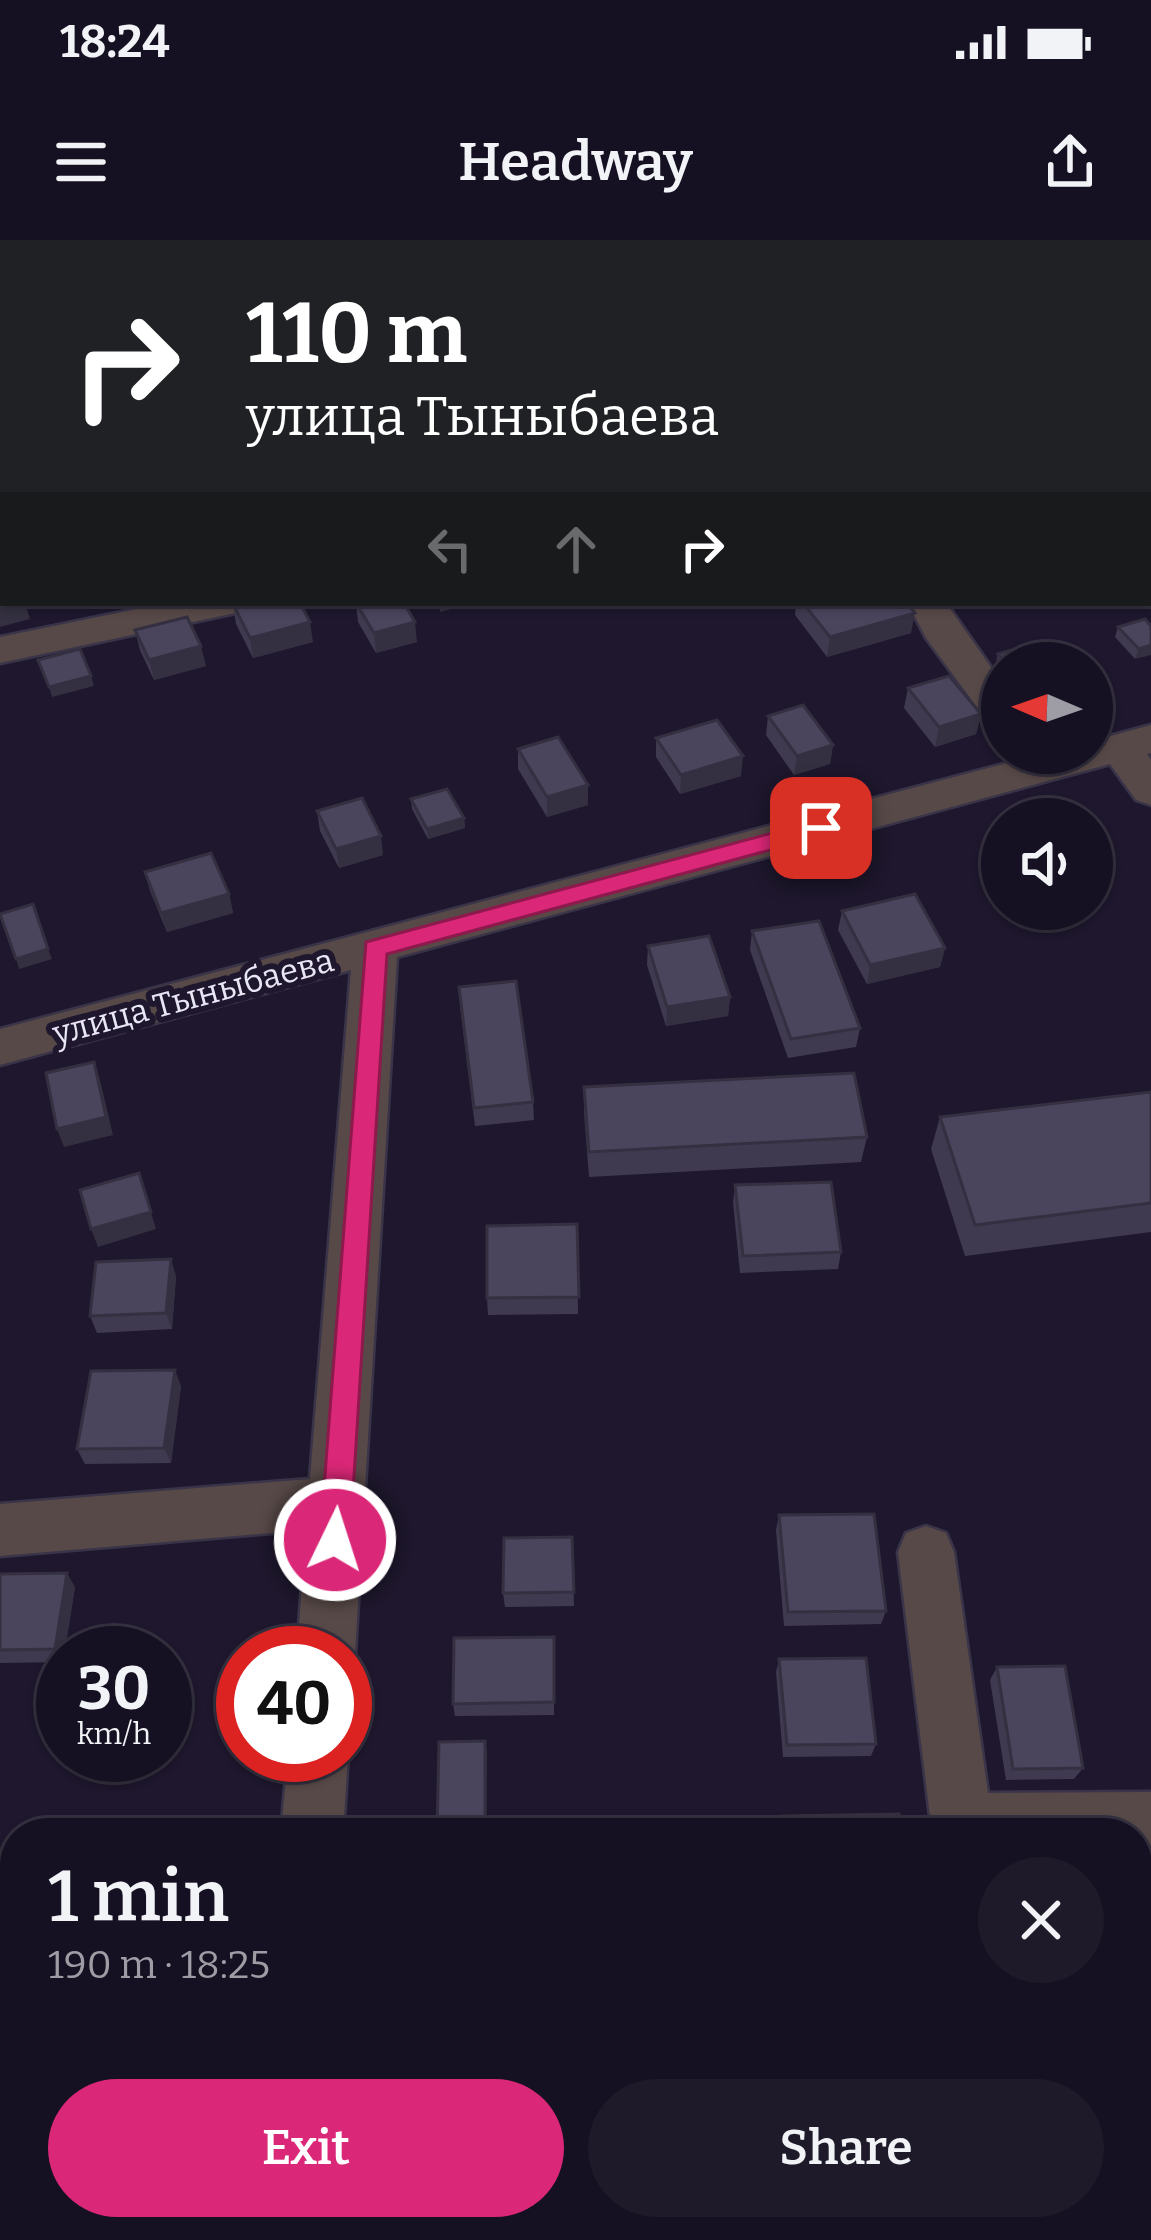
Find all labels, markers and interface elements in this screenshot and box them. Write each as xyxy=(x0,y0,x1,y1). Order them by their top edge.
text: 18:24 xyxy=(60,15,170,69)
icon: menu xyxy=(48,129,114,195)
icon: share xyxy=(1037,129,1103,195)
text: Headway xyxy=(458,130,693,194)
text: 110 m xyxy=(246,283,467,384)
icon: right xyxy=(48,288,204,444)
text: улица Тыныбаева xyxy=(246,385,719,449)
icon: left xyxy=(417,516,483,582)
icon: ahead xyxy=(543,516,609,582)
icon: right xyxy=(669,516,735,582)
north arrow xyxy=(981,642,1113,774)
map controls xyxy=(981,642,1113,930)
pin xyxy=(770,777,872,879)
icon: arrive xyxy=(788,795,854,861)
button: sound xyxy=(981,798,1113,930)
street label: улица Тыныбаева xyxy=(48,940,338,1054)
position arrow xyxy=(272,1477,398,1603)
speed limit sign: 40 xyxy=(216,1626,372,1782)
text: 30 xyxy=(78,1653,150,1725)
text: km/h xyxy=(77,1716,151,1752)
text: 1 min xyxy=(48,1854,229,1940)
button: close xyxy=(978,1857,1104,1983)
text: 190 m · 18:25 xyxy=(48,1942,270,1988)
button: Exit xyxy=(48,2079,564,2217)
button: Share xyxy=(588,2079,1104,2217)

